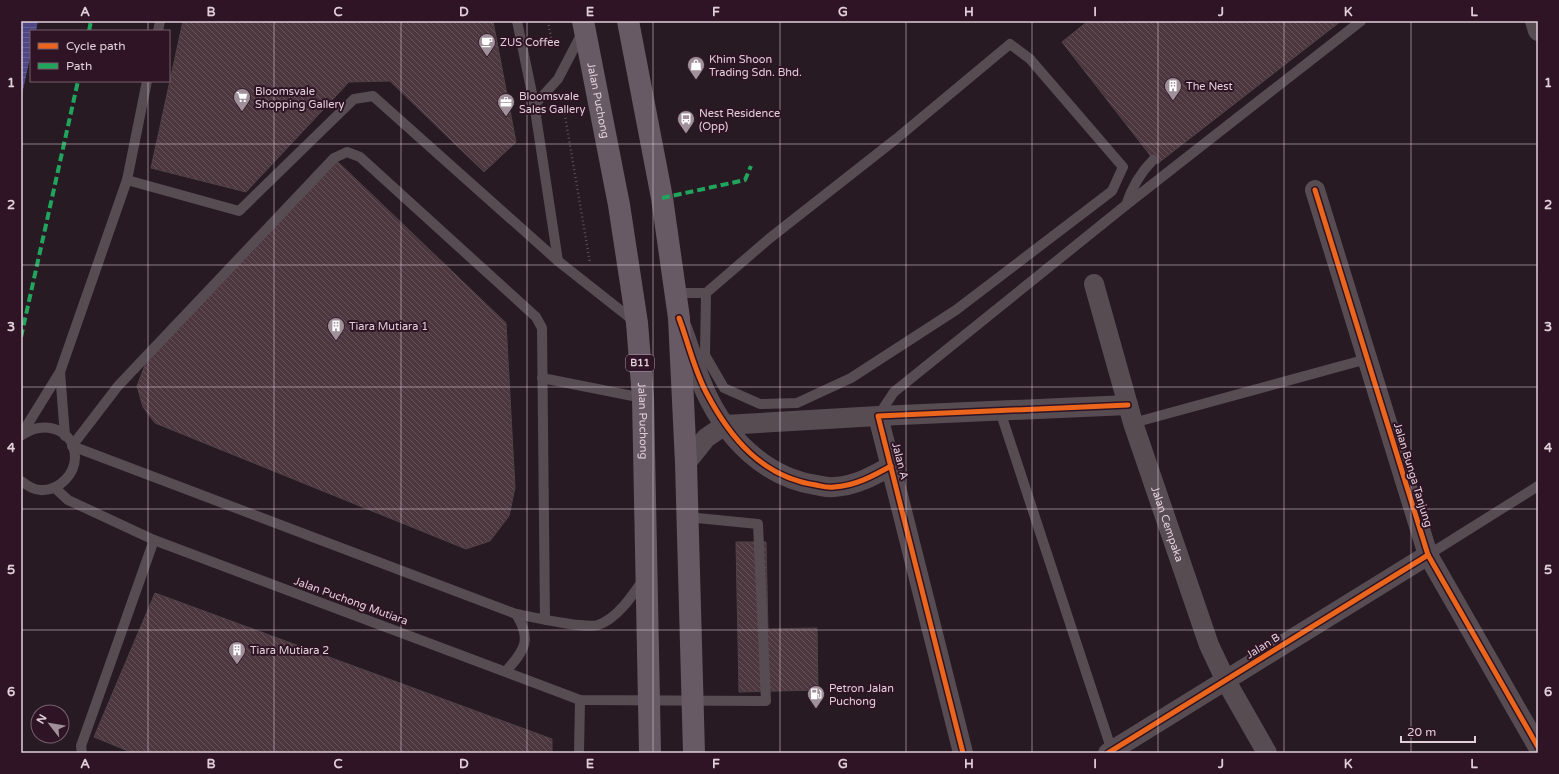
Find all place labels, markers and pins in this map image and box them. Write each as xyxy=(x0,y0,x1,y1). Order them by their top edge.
cafe icon: ZUS Coffee xyxy=(477,32,497,57)
place label: ZUS Coffee xyxy=(500,36,560,49)
place label: Khim Shoon Trading Sdn. Bhd. xyxy=(709,53,802,79)
shop icon: Khim Shoon Trading Sdn. Bhd. xyxy=(686,55,706,80)
building icon: The Nest xyxy=(1163,76,1183,101)
place label: The Nest xyxy=(1186,80,1233,93)
place label: Bloomsvale Shopping Gallery xyxy=(255,85,345,111)
supermarket icon: Bloomsvale Shopping Gallery xyxy=(232,87,252,112)
place label: Bloomsvale Sales Gallery xyxy=(519,90,585,116)
office icon: Bloomsvale Sales Gallery xyxy=(496,92,516,117)
place label: Nest Residence (Opp) xyxy=(699,107,780,133)
bus stop icon: Nest Residence (Opp) xyxy=(676,109,696,134)
building icon: Tiara Mutiara 1 xyxy=(326,316,346,341)
place label: Tiara Mutiara 1 xyxy=(349,320,428,333)
building icon: Tiara Mutiara 2 xyxy=(227,640,247,665)
place label: Tiara Mutiara 2 xyxy=(250,644,329,657)
place label: Petron Jalan Puchong xyxy=(829,682,894,708)
fuel station icon: Petron Jalan Puchong xyxy=(806,684,826,709)

